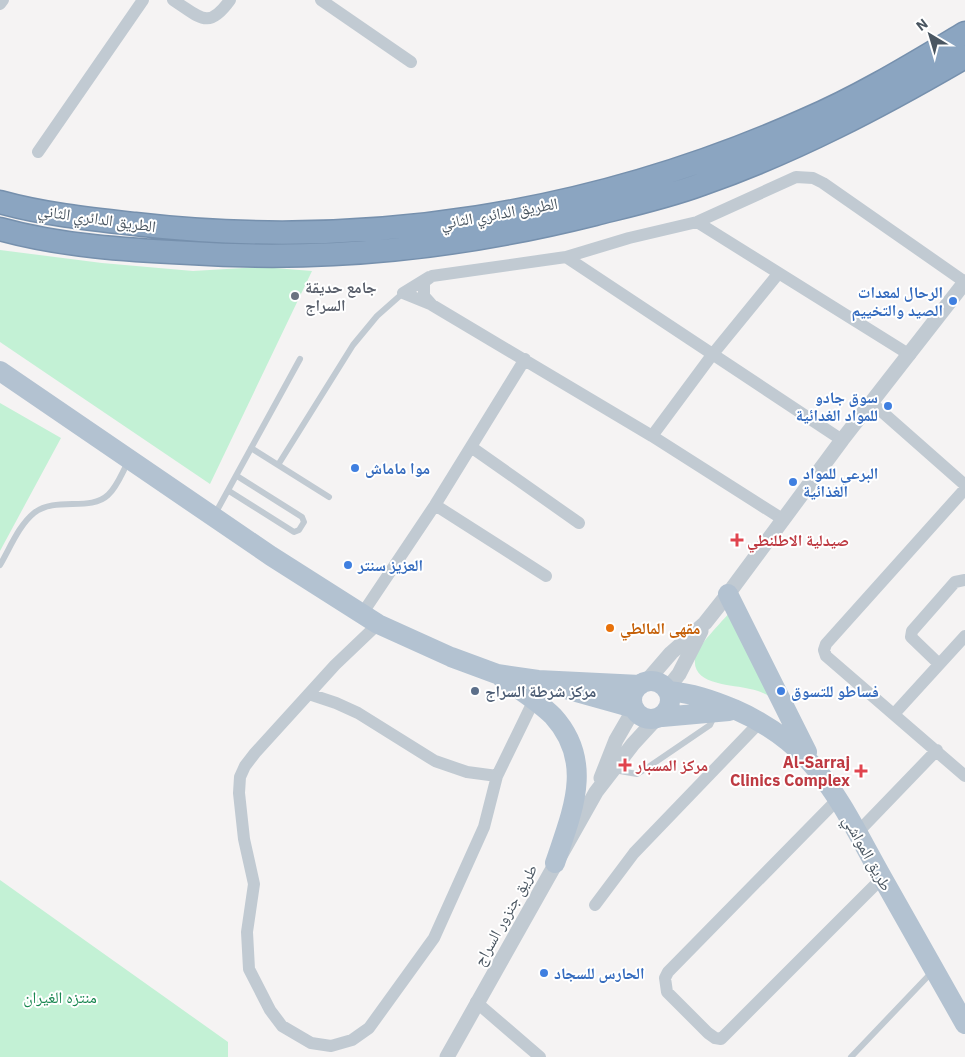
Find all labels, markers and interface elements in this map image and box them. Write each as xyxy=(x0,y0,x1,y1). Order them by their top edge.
north arrow xyxy=(905,10,955,60)
text: N xyxy=(912,15,932,35)
street label: الطريق الدائري الثاني xyxy=(439,193,560,236)
street label: الطريق الدائري الثاني xyxy=(36,200,157,239)
place label: جامع حديقة السراج xyxy=(305,277,377,316)
place label: الرحال لمعدات الصيد والتخييم xyxy=(852,282,943,322)
marker: جامع حديقة السراج xyxy=(289,290,301,302)
marker: الرحال لمعدات الصيد والتخييم xyxy=(947,295,959,307)
place label: سوق جادو للمواد الغدائية xyxy=(796,387,878,425)
marker: سوق جادو للمواد الغدائية xyxy=(882,400,894,412)
place label: موا ماماش xyxy=(365,458,430,478)
marker: موا ماماش xyxy=(349,462,361,474)
place label: البرعي للمواد الغذائية xyxy=(803,463,878,501)
marker: البرعي للمواد الغذائية xyxy=(787,476,799,488)
place label: صيدلية الاطلنطي xyxy=(747,530,849,553)
marker: صيدلية الاطلنطي xyxy=(731,534,743,546)
place label: العزيز سنتر xyxy=(357,555,423,575)
marker: العزيز سنتر xyxy=(342,559,354,571)
place label: مقهى المالطي xyxy=(620,618,700,641)
marker: مقهى المالطي xyxy=(604,622,616,634)
place label: مركز شرطة السراج xyxy=(485,681,596,702)
place label: فساطو للتسوق xyxy=(791,681,879,701)
marker: مركز شرطة السراج xyxy=(469,685,481,697)
marker: فساطو للتسوق xyxy=(775,685,787,697)
place label: Al-Sarraj Clinics Complex xyxy=(730,752,850,790)
place label: مركز المسبار xyxy=(635,755,708,775)
marker: مركز المسبار xyxy=(618,758,632,772)
marker: Al-Sarraj Clinics Complex xyxy=(854,764,868,778)
street label: طريق المواشي xyxy=(836,812,897,896)
street label: طريق جنزور السراج xyxy=(469,860,542,970)
place label: الحارس للسجاد xyxy=(554,963,645,983)
marker: الحارس للسجاد xyxy=(538,967,550,979)
park label: منتزه الغيران xyxy=(23,987,97,1008)

